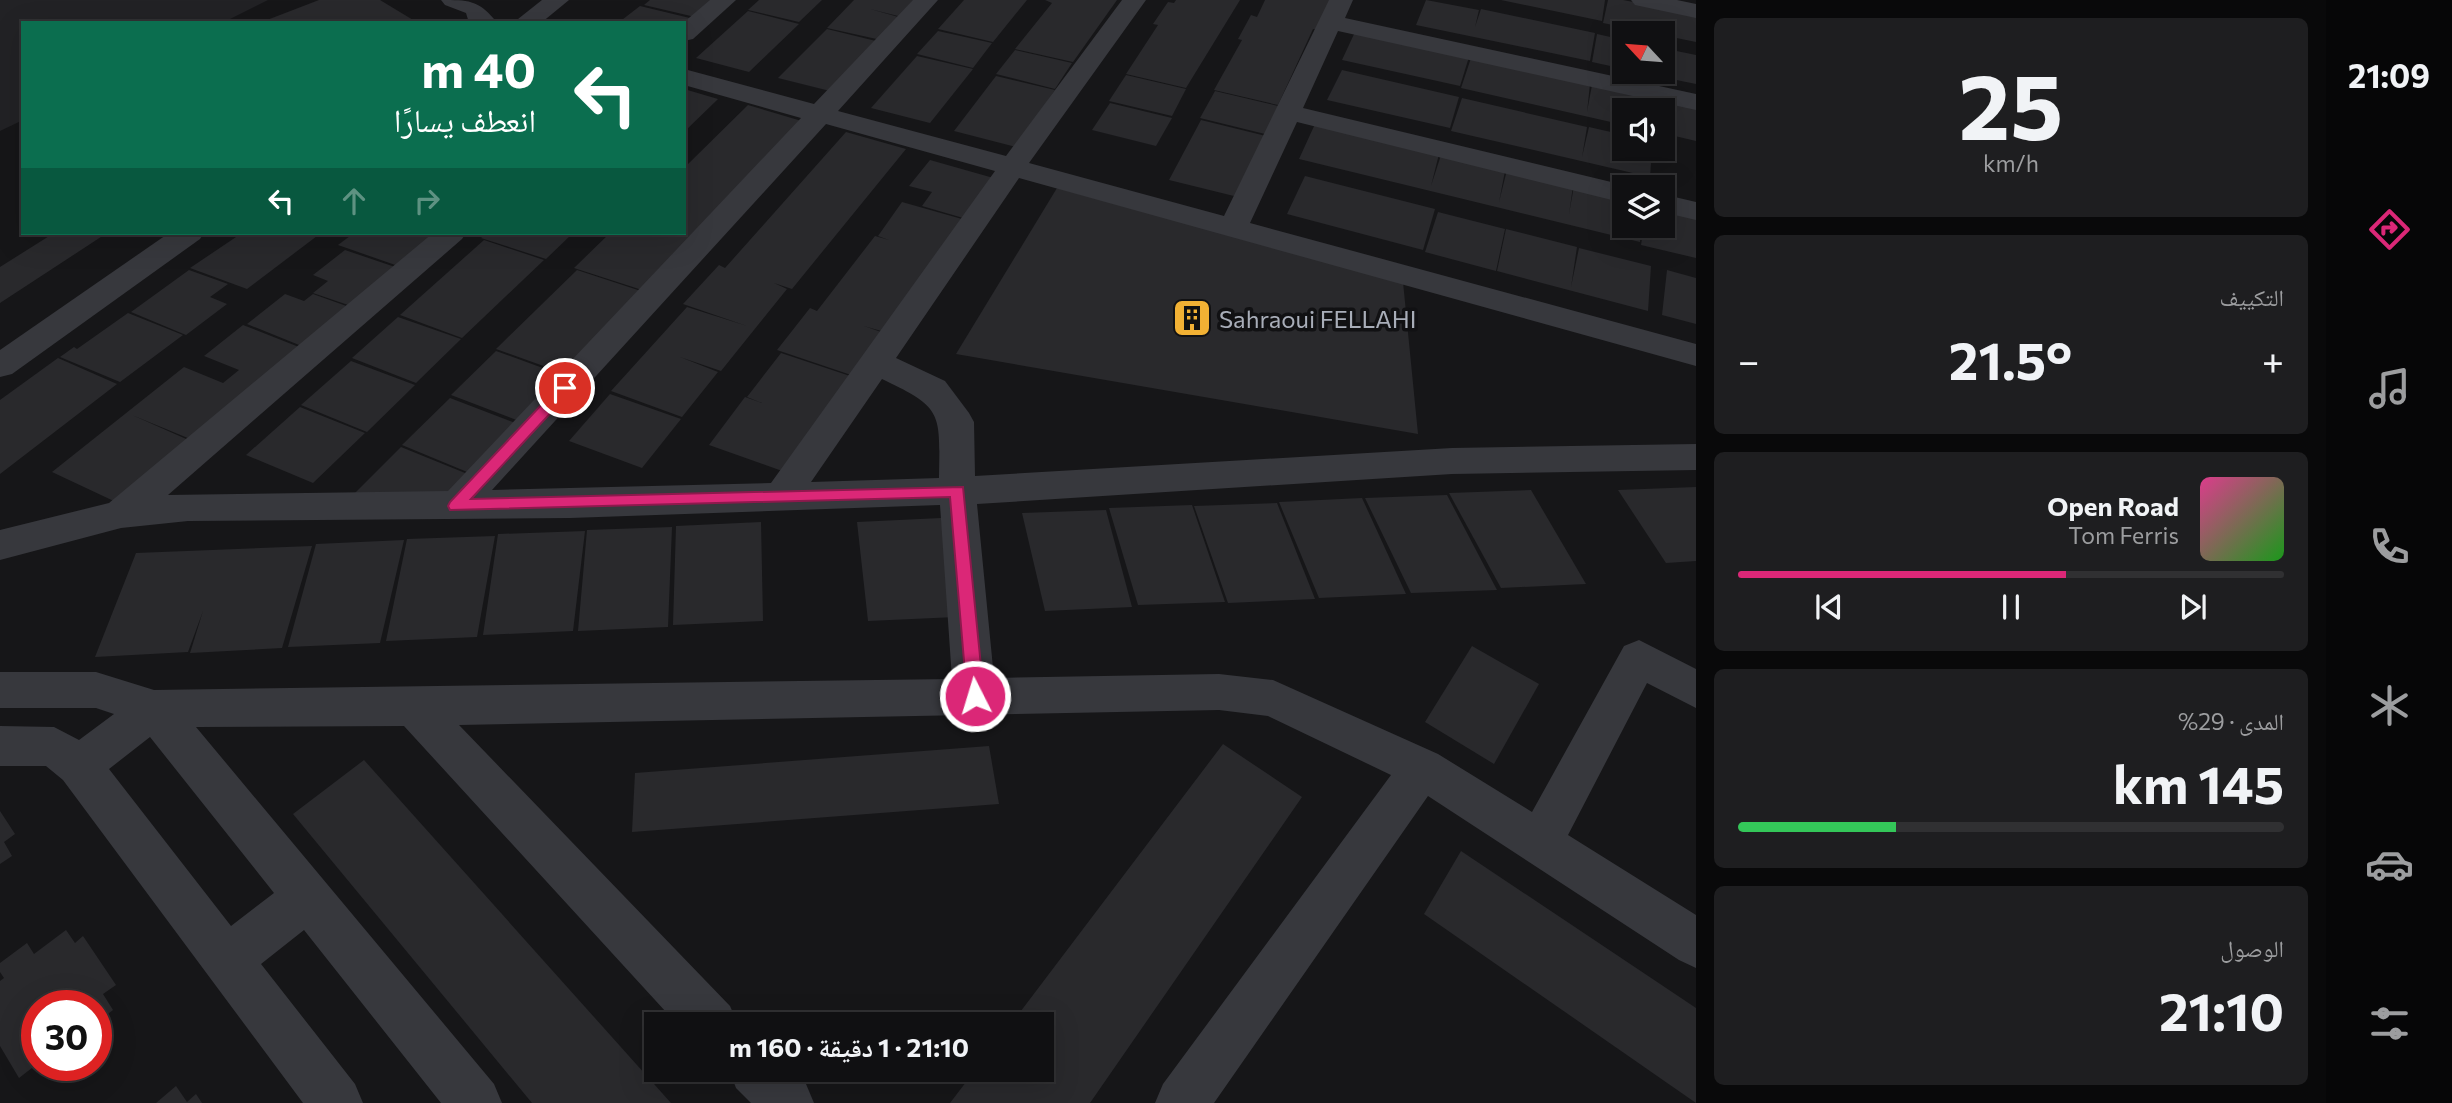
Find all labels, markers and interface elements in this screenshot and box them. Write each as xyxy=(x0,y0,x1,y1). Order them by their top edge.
north arrow xyxy=(1612,21,1675,84)
map controls xyxy=(1612,21,1675,238)
text: 40 m xyxy=(421,38,536,98)
text: 25 xyxy=(1959,47,2063,159)
icon: left xyxy=(560,49,651,140)
text: 21:09 xyxy=(2348,55,2430,95)
button: sound xyxy=(1612,98,1675,161)
text: انعطف يسارًا xyxy=(394,99,536,139)
text: km/h xyxy=(1983,149,2039,177)
button: layers xyxy=(1612,175,1675,238)
icon: left xyxy=(262,182,300,220)
icon: ahead xyxy=(335,182,373,220)
icon: right xyxy=(408,182,446,220)
icon: directions xyxy=(2365,205,2414,254)
text: التكييف xyxy=(2219,283,2284,311)
building icon: Sahraoui FELLAHI xyxy=(1171,297,1213,339)
place label: Sahraoui FELLAHI xyxy=(1219,304,1417,333)
text: 21.5° xyxy=(1949,327,2072,391)
text: − xyxy=(1738,336,1760,383)
text: + xyxy=(2262,336,2284,383)
pin xyxy=(535,358,595,418)
icon: music xyxy=(2365,364,2414,413)
icon: arrive xyxy=(546,369,584,407)
text: Open Road xyxy=(2047,490,2179,521)
text: Tom Ferris xyxy=(2068,521,2179,549)
icon: phone xyxy=(2365,522,2414,571)
icon: previous xyxy=(1810,588,1848,626)
icon: pause xyxy=(1992,588,2030,626)
icon: next xyxy=(2174,588,2212,626)
position arrow xyxy=(938,659,1012,733)
icon: climate xyxy=(2365,681,2414,730)
text: المدى · 29% xyxy=(2178,707,2284,735)
text: 145 km xyxy=(2113,751,2284,815)
icon: car xyxy=(2365,840,2414,889)
text: الوصول xyxy=(2220,934,2284,962)
text: 21:10 xyxy=(2159,978,2284,1042)
speed limit sign: 30 xyxy=(21,990,112,1081)
icon: filters xyxy=(2365,999,2414,1048)
text: 21:10 · 1 دقيقة · 160 m xyxy=(729,1031,969,1062)

